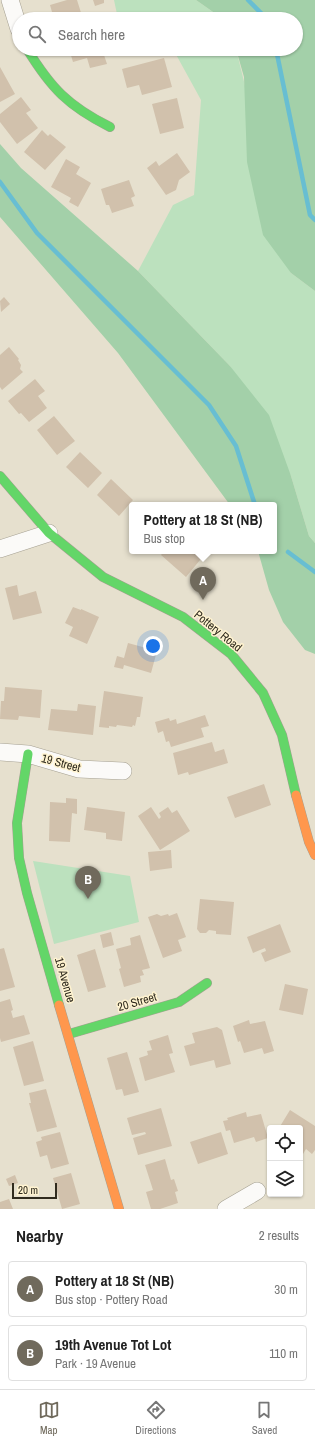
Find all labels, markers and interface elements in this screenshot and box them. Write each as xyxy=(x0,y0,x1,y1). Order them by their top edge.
search box xyxy=(12,12,303,56)
icon: search xyxy=(26,23,48,45)
text: Search here xyxy=(58,24,125,45)
popup xyxy=(129,502,277,554)
text: Pottery at 18 St (NB) xyxy=(144,509,262,530)
text: Bus stop xyxy=(144,530,185,547)
pin: A xyxy=(190,567,216,600)
street label: Pottery Road xyxy=(191,607,245,655)
your location xyxy=(143,636,163,656)
street label: 19 Street xyxy=(40,750,83,776)
pin: B xyxy=(75,866,101,899)
street label: 19 Avenue xyxy=(51,956,79,1004)
street label: 20 Street xyxy=(116,989,159,1015)
map controls xyxy=(267,1125,303,1197)
button: locate xyxy=(267,1125,303,1161)
button: layers xyxy=(267,1161,303,1197)
scale bar xyxy=(12,1181,57,1200)
text: 20 m xyxy=(18,1183,38,1197)
text: Nearby xyxy=(16,1224,63,1247)
text: 2 results xyxy=(259,1227,299,1244)
text: Pottery at 18 St (NB) xyxy=(55,1270,174,1291)
text: A xyxy=(26,1281,34,1298)
text: 30 m xyxy=(274,1281,298,1298)
text: Bus stop · Pottery Road xyxy=(55,1291,168,1308)
text: 19th Avenue Tot Lot xyxy=(55,1334,171,1355)
text: B xyxy=(26,1345,34,1362)
text: 110 m xyxy=(269,1345,298,1362)
text: Park · 19 Avenue xyxy=(55,1355,136,1372)
tab: Map xyxy=(38,1399,60,1437)
tab: Directions xyxy=(135,1399,176,1437)
tab: Saved xyxy=(252,1399,277,1437)

